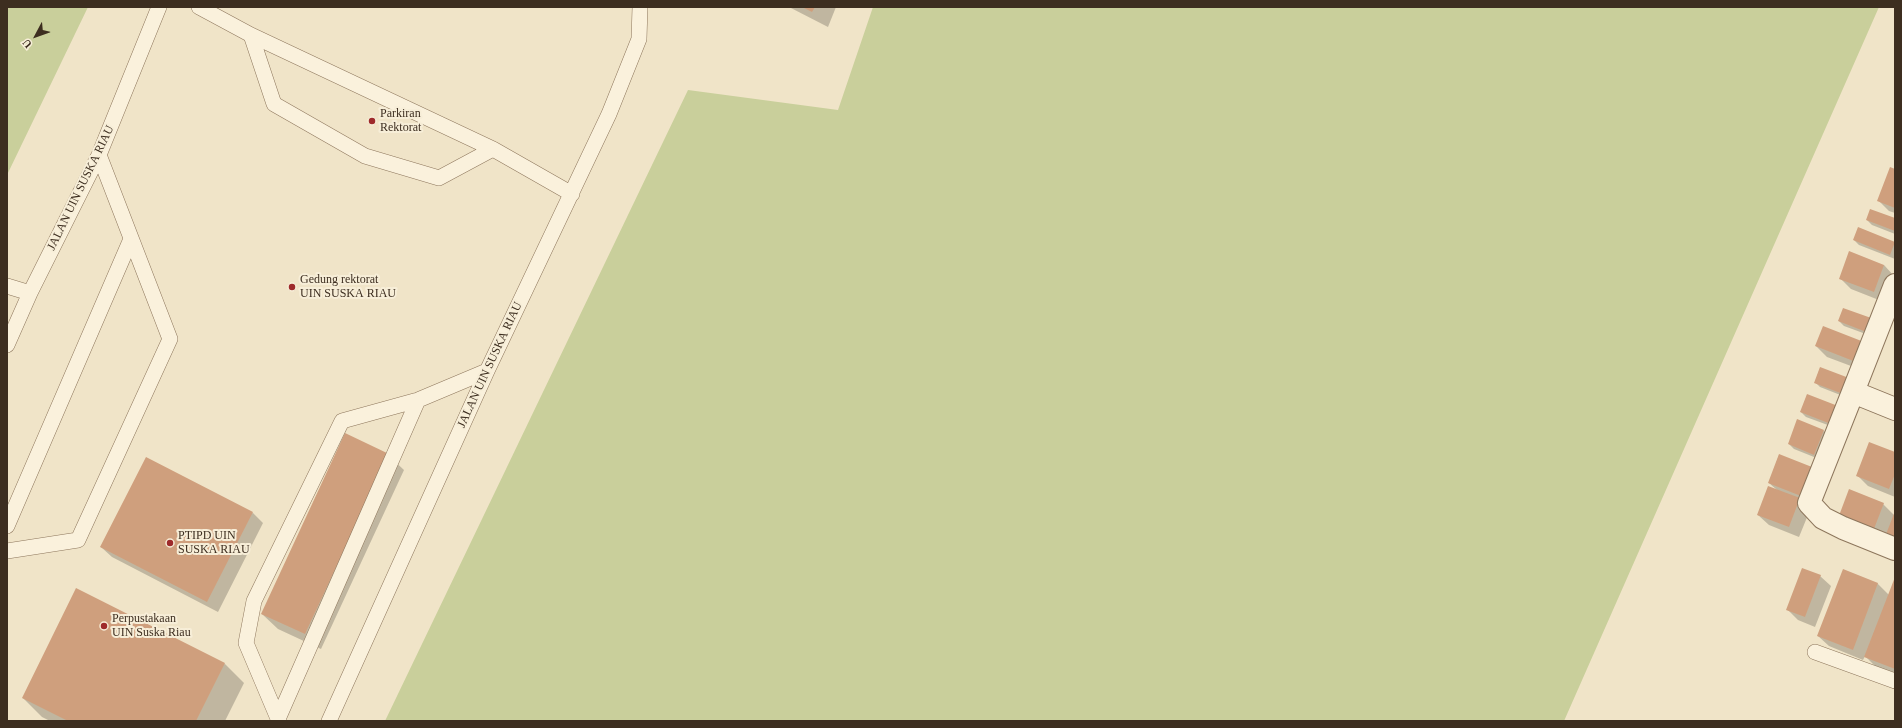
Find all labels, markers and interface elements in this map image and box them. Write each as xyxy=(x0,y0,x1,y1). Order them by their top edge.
north arrow xyxy=(16,16,56,56)
text: U xyxy=(20,37,34,51)
place label: Parkiran Rektorat xyxy=(380,107,421,135)
marker: Parkiran Rektorat xyxy=(367,116,377,126)
street label: JALAN UIN SUSKA RIAU xyxy=(44,123,118,253)
place label: Gedung rektorat UIN SUSKA RIAU xyxy=(300,273,396,301)
marker: Gedung rektorat UIN SUSKA RIAU xyxy=(287,282,297,292)
street label: JALAN UIN SUSKA RIAU xyxy=(455,300,525,430)
place label: PTIPD UIN SUSKA RIAU xyxy=(178,529,250,557)
marker: PTIPD UIN SUSKA RIAU xyxy=(165,538,175,548)
place label: Perpustakaan UIN Suska Riau xyxy=(112,612,191,640)
marker: Perpustakaan UIN Suska Riau xyxy=(99,621,109,631)

